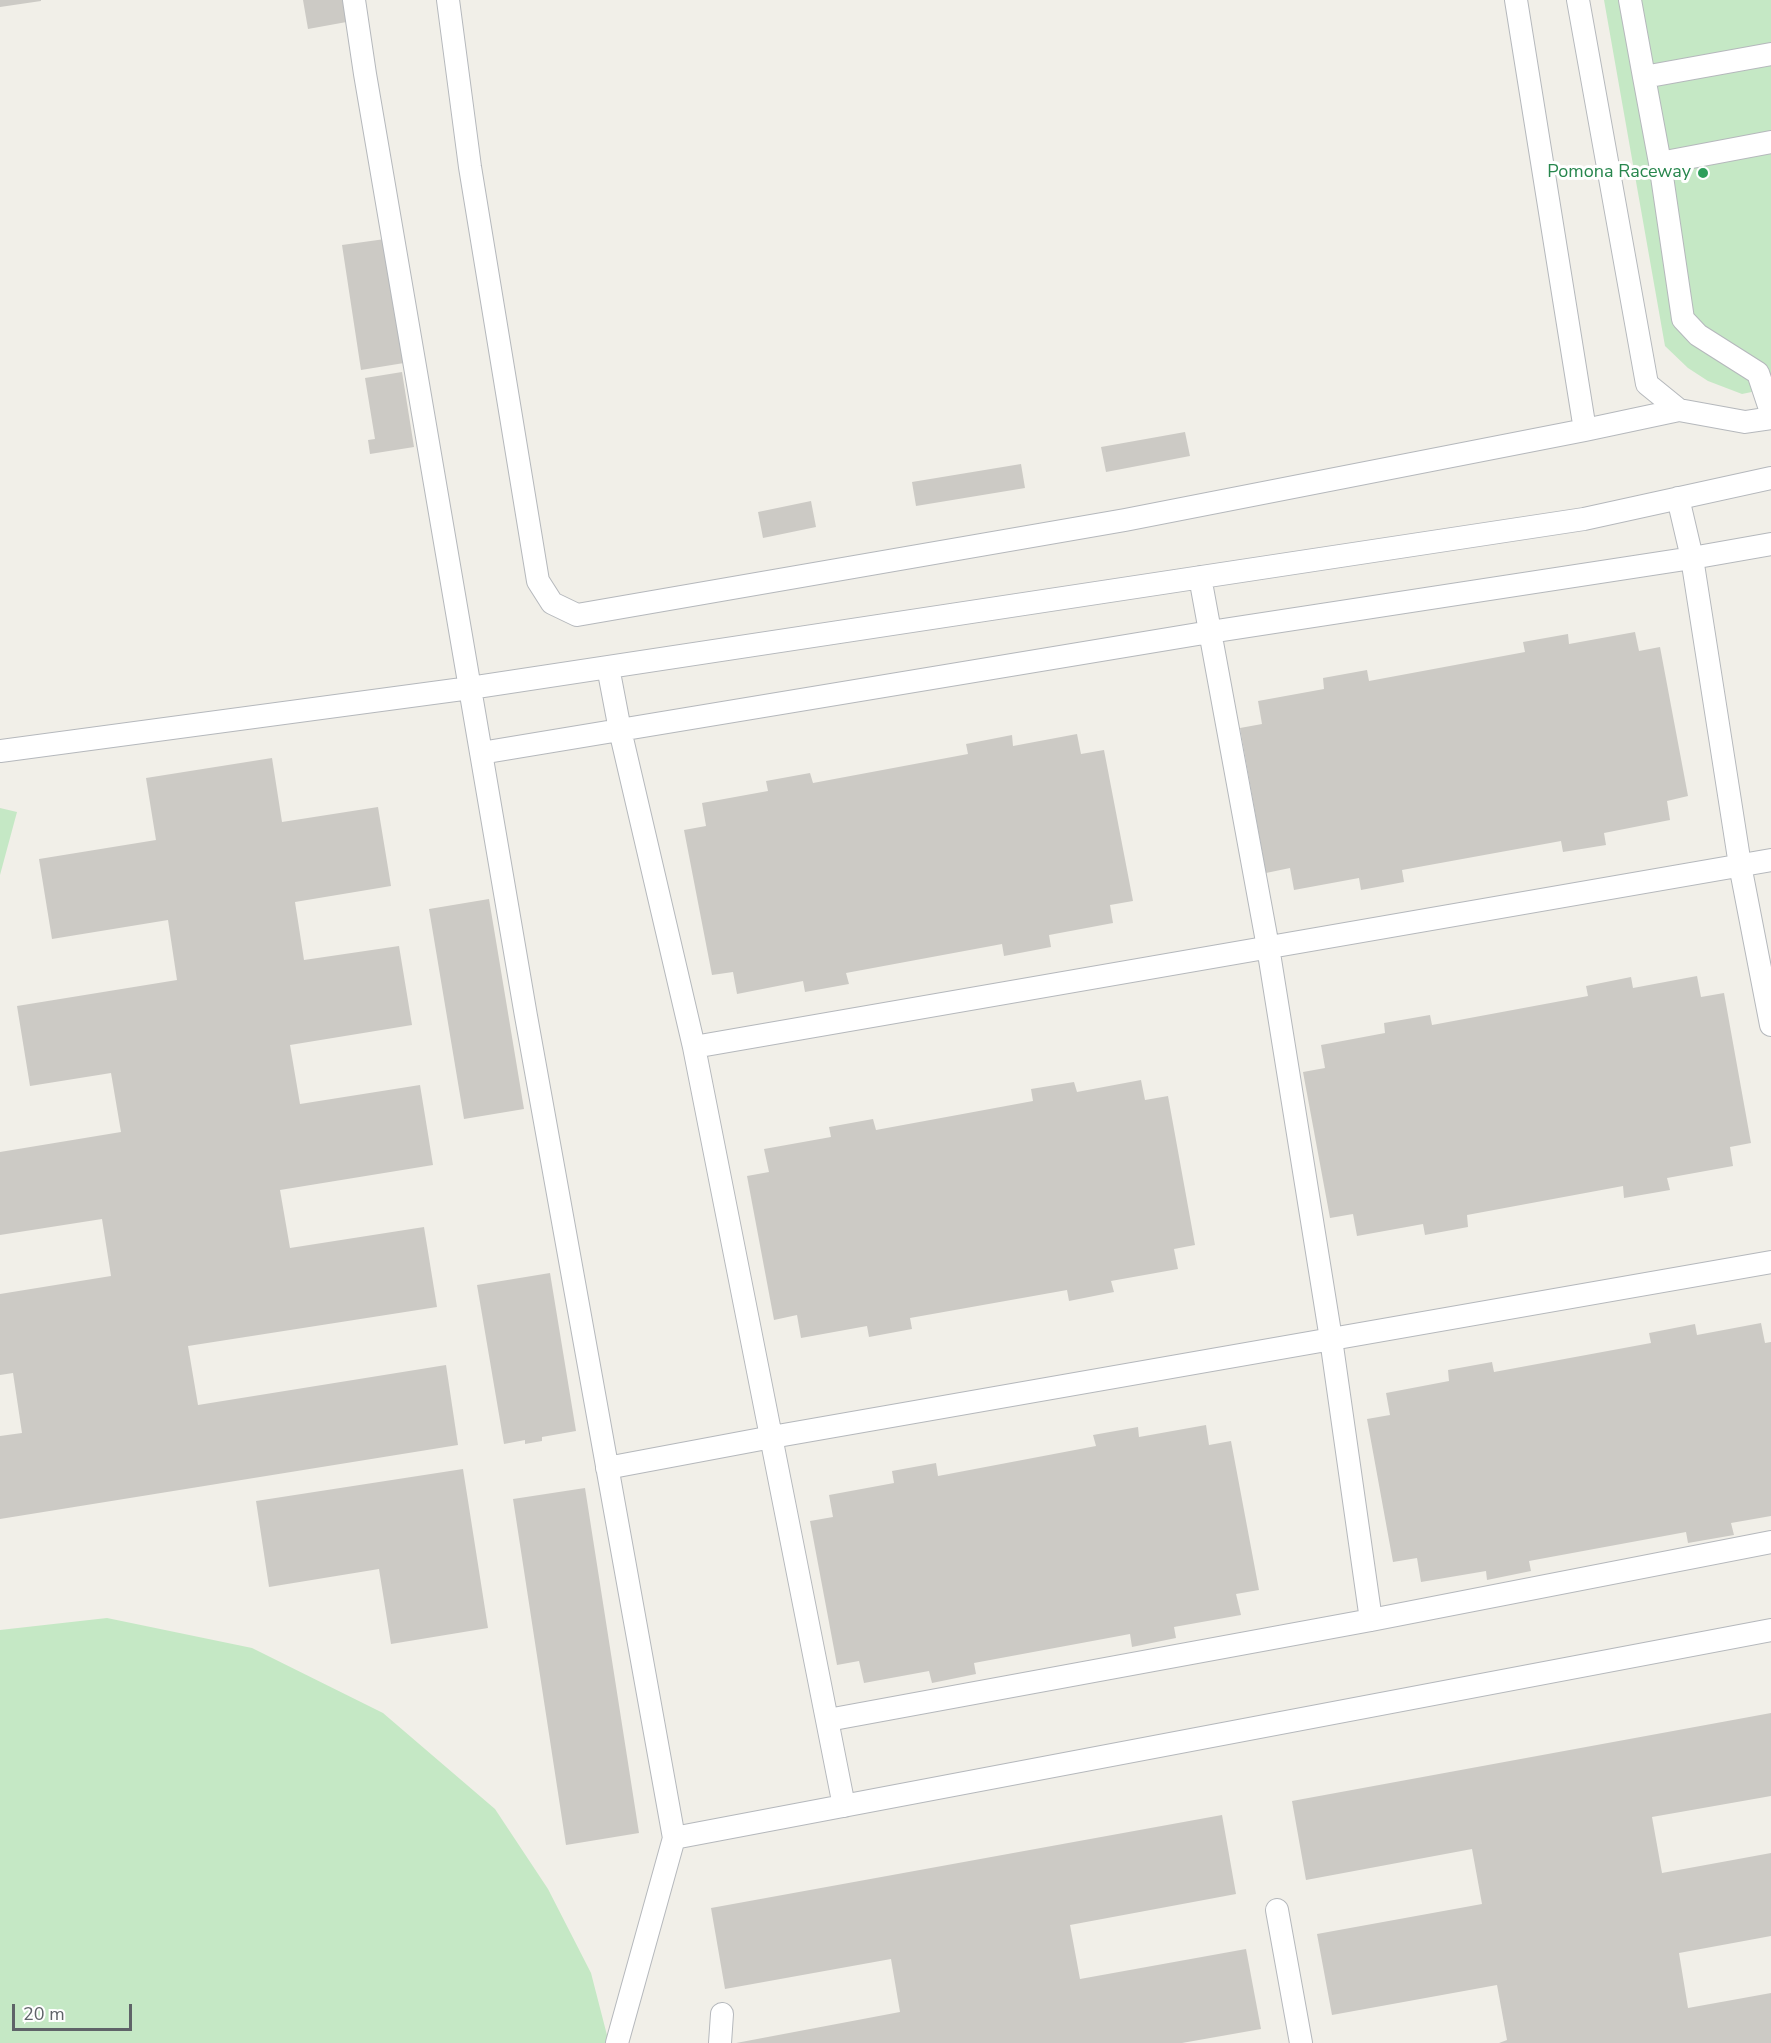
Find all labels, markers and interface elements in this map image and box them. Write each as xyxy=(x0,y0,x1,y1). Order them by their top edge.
place label: Pomona Raceway xyxy=(1547,162,1691,184)
marker: Pomona Raceway xyxy=(1696,166,1710,180)
scale bar xyxy=(15,1992,135,2030)
text: 20 m xyxy=(23,2002,65,2026)

